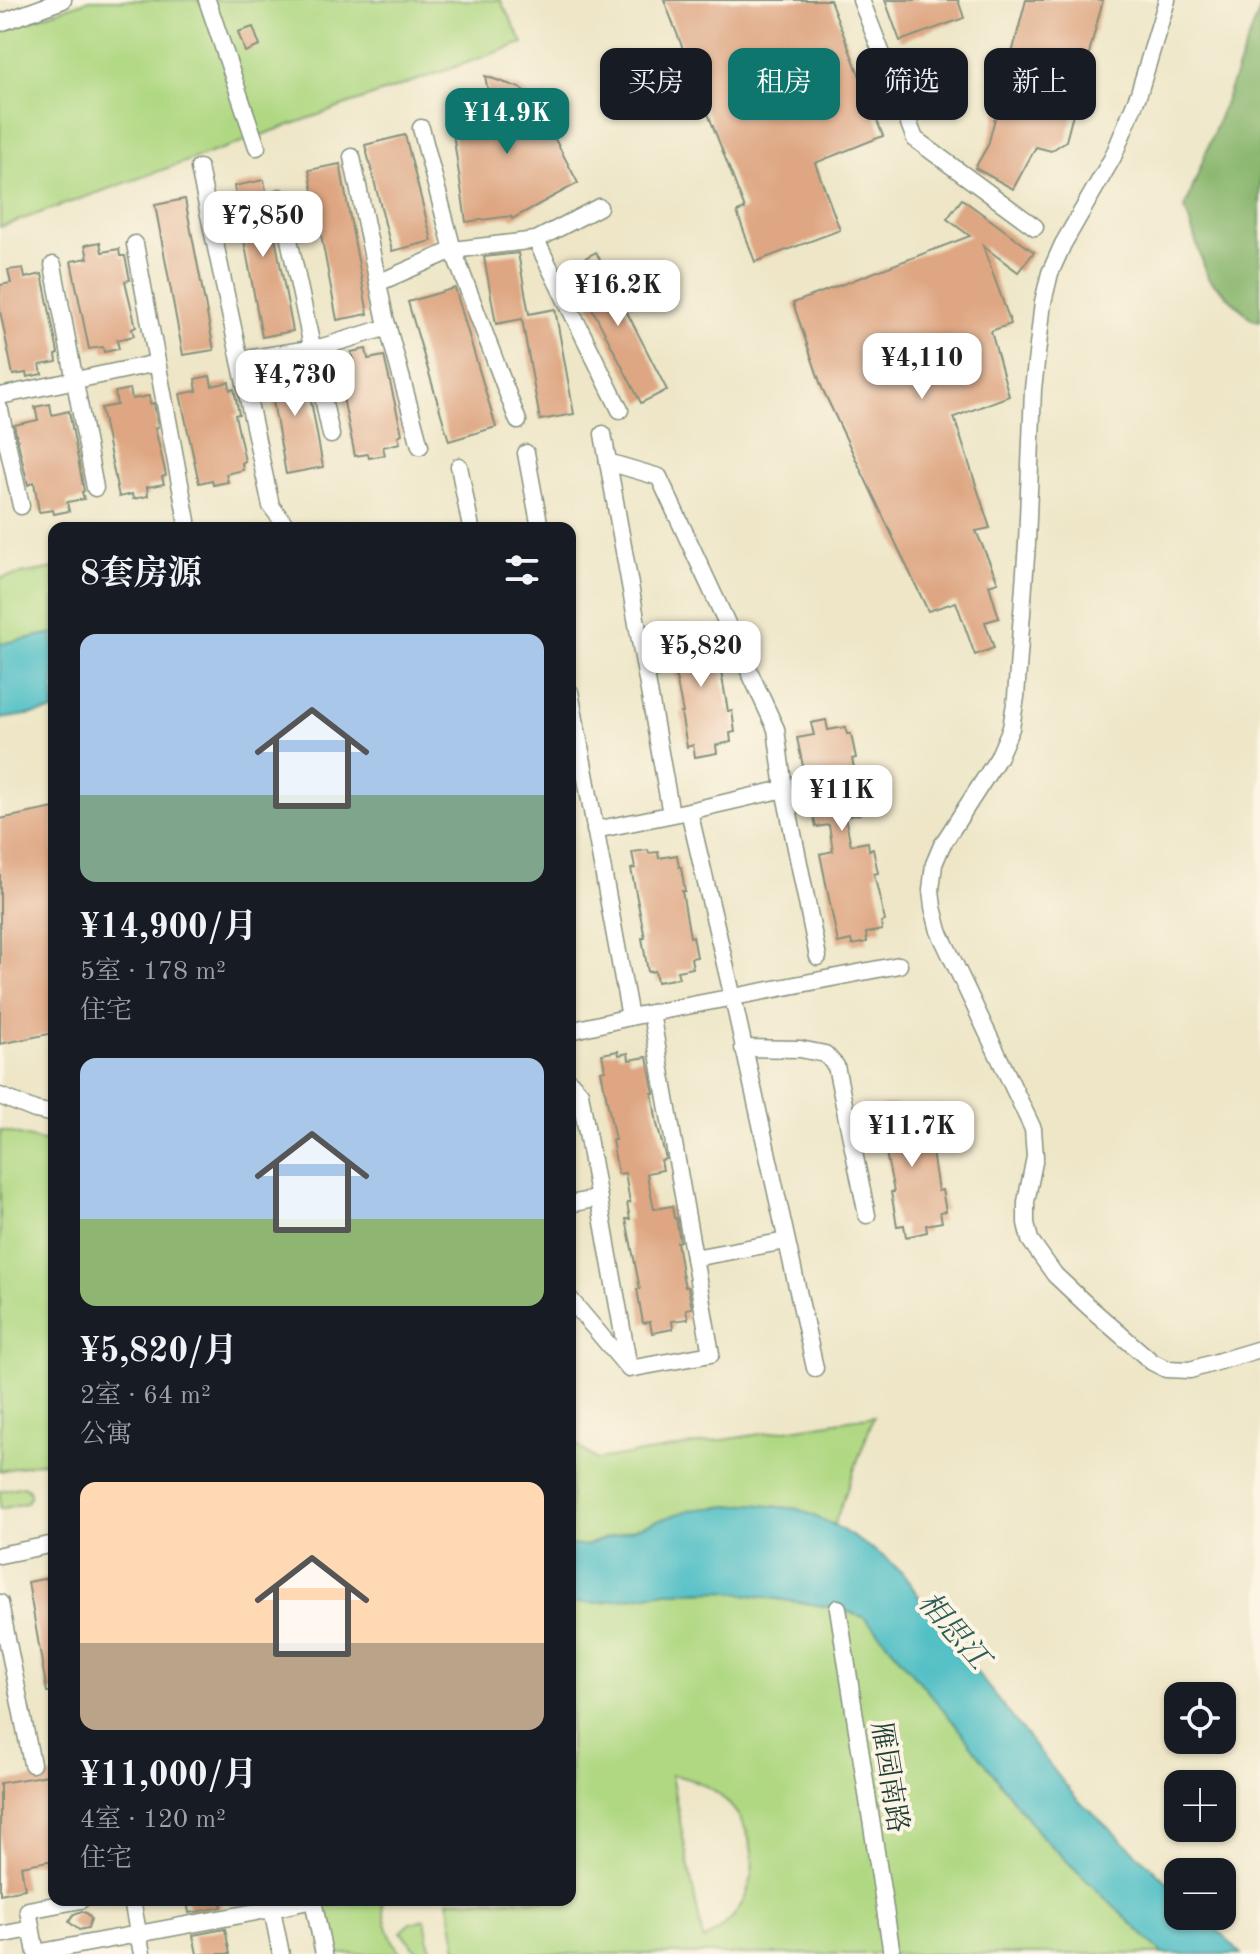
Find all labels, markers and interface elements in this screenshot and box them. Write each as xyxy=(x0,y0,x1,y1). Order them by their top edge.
chip: 买房 xyxy=(600,48,712,120)
chip: 租房 xyxy=(728,48,840,120)
chip: 筛选 xyxy=(856,48,968,120)
chip: 新上 xyxy=(984,48,1096,120)
pin: ¥14.9K xyxy=(442,88,572,156)
text: ¥14.9K xyxy=(463,101,551,127)
pin: ¥7,850 xyxy=(198,191,328,259)
text: ¥7,850 xyxy=(222,204,304,230)
pin: ¥16.2K xyxy=(553,260,683,328)
text: ¥16.2K xyxy=(574,273,662,299)
pin: ¥4,110 xyxy=(857,333,987,401)
text: ¥4,110 xyxy=(881,346,963,372)
pin: ¥4,730 xyxy=(230,350,360,418)
text: ¥4,730 xyxy=(254,363,336,389)
icon: filters xyxy=(500,548,544,592)
text: 8套房源 xyxy=(80,558,202,592)
pin: ¥5,820 xyxy=(636,621,766,689)
text: ¥5,820 xyxy=(660,634,742,660)
icon: home xyxy=(240,686,384,830)
pin: ¥11K xyxy=(795,765,889,833)
text: ¥11K xyxy=(809,778,875,804)
text: ¥14,900/月 xyxy=(80,911,257,945)
text: 5室 · 178 m² xyxy=(80,959,226,985)
text: 住宅 xyxy=(80,998,132,1024)
pin: ¥11.7K xyxy=(847,1101,977,1169)
icon: home xyxy=(240,1110,384,1254)
text: ¥11.7K xyxy=(868,1114,956,1140)
text: ¥5,820/月 xyxy=(80,1335,237,1369)
text: 2室 · 64 m² xyxy=(80,1383,211,1409)
text: 公寓 xyxy=(80,1422,132,1448)
icon: home xyxy=(240,1534,384,1678)
water label: 相思江 xyxy=(912,1586,998,1678)
map controls xyxy=(1164,1682,1236,1930)
button: locate xyxy=(1164,1682,1236,1754)
street label: 雁园南路 xyxy=(865,1719,914,1835)
text: ¥11,000/月 xyxy=(80,1759,257,1793)
button: + xyxy=(1164,1770,1236,1842)
text: 4室 · 120 m² xyxy=(80,1807,226,1833)
text: 住宅 xyxy=(80,1846,132,1872)
button: − xyxy=(1164,1858,1236,1930)

